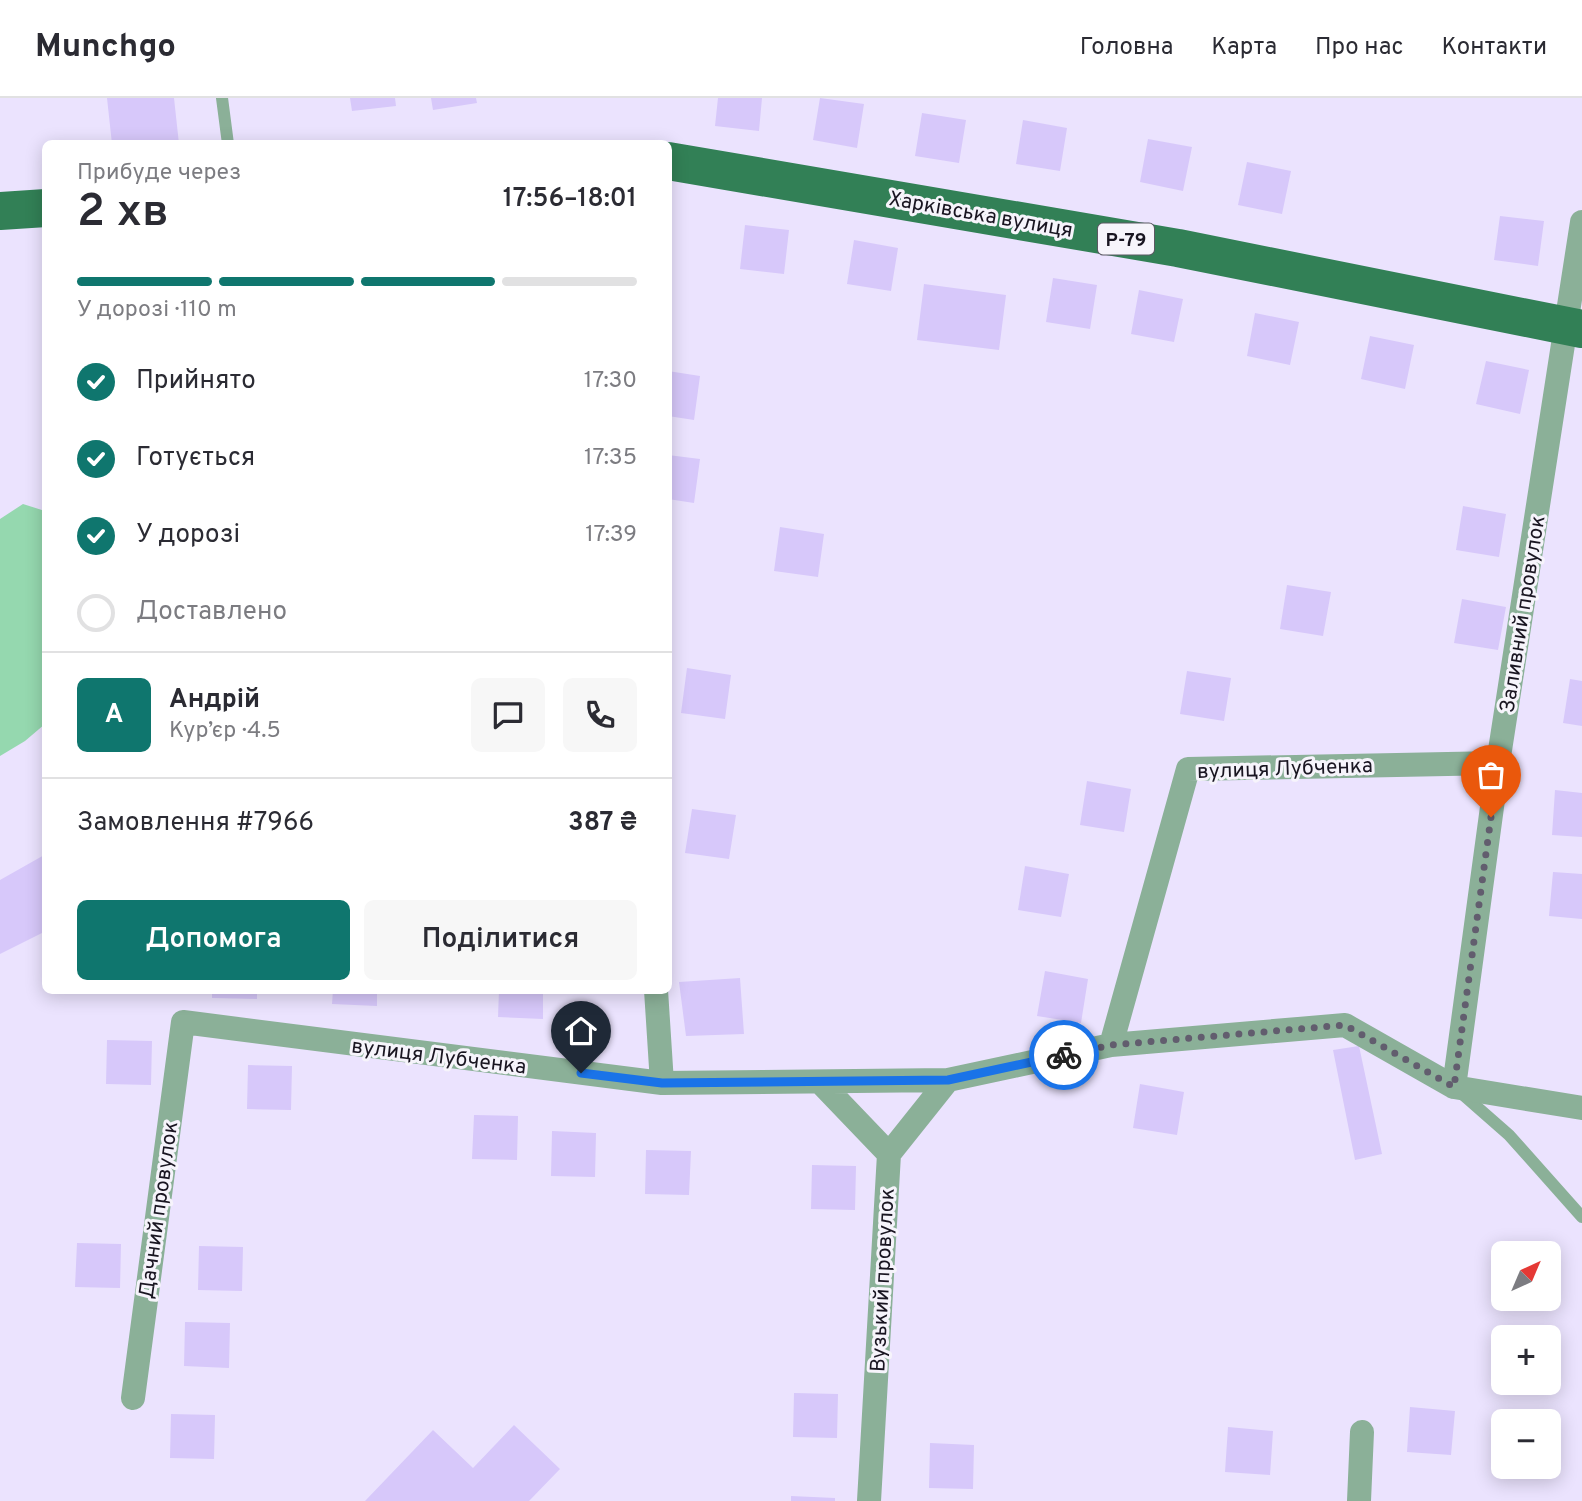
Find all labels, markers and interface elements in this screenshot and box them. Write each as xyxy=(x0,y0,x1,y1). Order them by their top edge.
text: Munchgo xyxy=(35,27,176,69)
text: Головна xyxy=(1080,33,1173,63)
text: Карта xyxy=(1211,33,1277,63)
text: Про нас xyxy=(1315,33,1403,63)
text: Контакти xyxy=(1441,33,1547,63)
text: Прибуде через xyxy=(77,159,241,188)
text: 17:56–18:01 xyxy=(503,183,637,216)
text: 2 хв xyxy=(77,184,169,243)
street label: Харківська вулиця xyxy=(887,186,1075,245)
road number: Р-79 xyxy=(1098,223,1154,254)
text: У дорозі · 110 m xyxy=(77,296,237,325)
icon: check xyxy=(77,363,115,401)
text: Прийнято xyxy=(136,365,256,398)
text: 17:30 xyxy=(584,367,637,396)
icon: check xyxy=(77,440,115,478)
text: Готується xyxy=(136,442,255,475)
text: 17:35 xyxy=(584,444,637,473)
street label: Заливний провулок xyxy=(1495,514,1552,715)
icon: check xyxy=(77,517,115,555)
text: У дорозі xyxy=(136,519,240,552)
text: 17:39 xyxy=(585,521,637,550)
text: Доставлено xyxy=(136,596,287,629)
button: chat xyxy=(471,678,545,752)
button: phone xyxy=(563,678,637,752)
text: Андрій xyxy=(169,684,260,717)
text: А xyxy=(105,699,123,732)
text: Кур’єр · 4.5 xyxy=(169,717,281,746)
pin xyxy=(1461,745,1521,817)
street label: вулиця Лубченка xyxy=(1197,753,1373,786)
icon: bag xyxy=(1472,756,1510,794)
text: Замовлення #7966 xyxy=(77,807,314,840)
text: 387 ₴ xyxy=(568,807,637,840)
button: Допомога xyxy=(77,900,350,980)
button: Поділитися xyxy=(364,900,637,980)
pin xyxy=(551,1001,611,1073)
icon: home xyxy=(562,1012,600,1050)
courier xyxy=(1029,1020,1099,1090)
street label: вулиця Лубченка xyxy=(350,1033,528,1082)
icon: bike xyxy=(1045,1036,1083,1074)
street label: Дачний провулок xyxy=(134,1120,185,1301)
street label: Вузький провулок xyxy=(865,1188,902,1373)
north arrow xyxy=(1491,1241,1561,1311)
map controls xyxy=(1491,1241,1561,1479)
button: + xyxy=(1491,1325,1561,1395)
button: − xyxy=(1491,1409,1561,1479)

